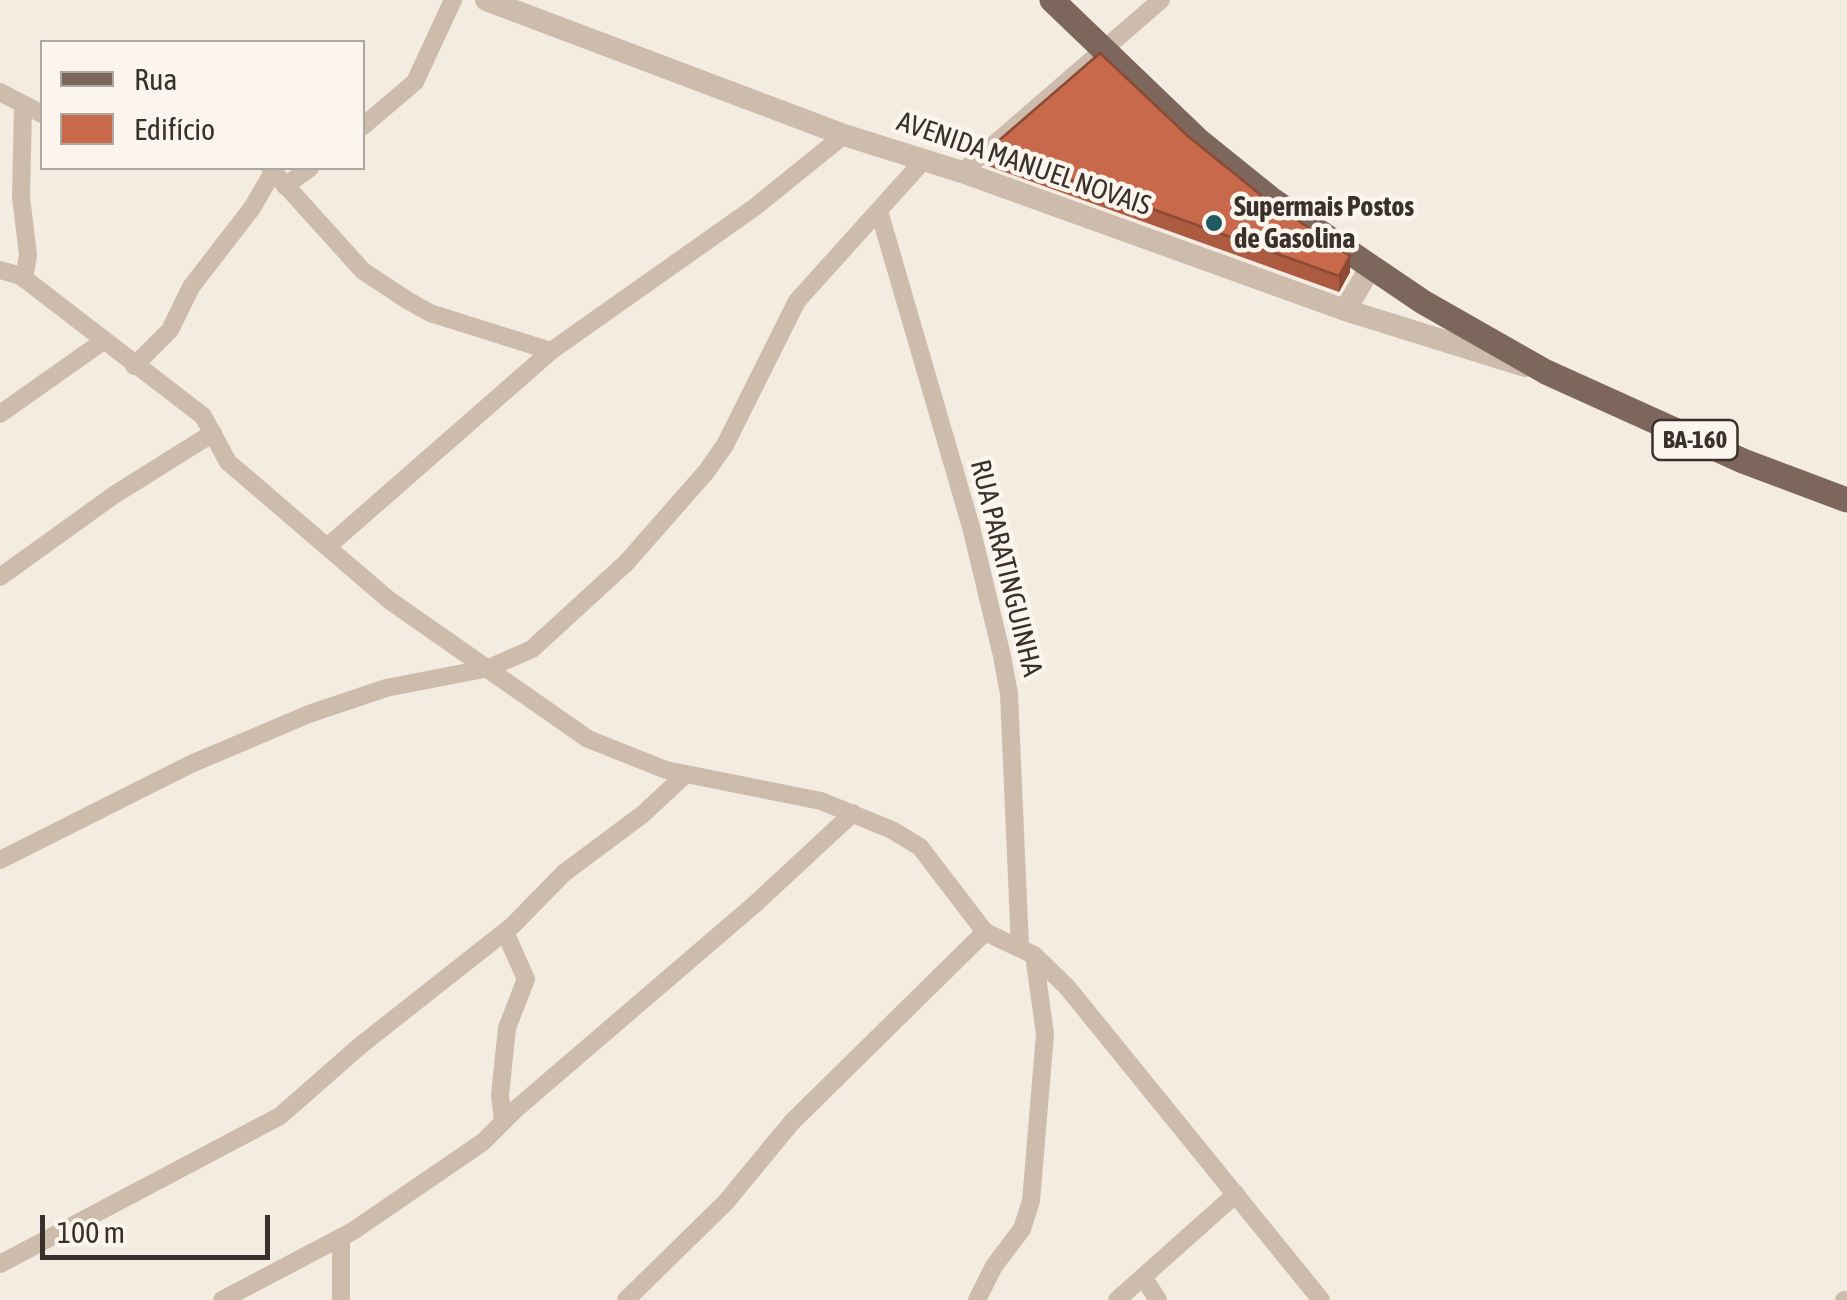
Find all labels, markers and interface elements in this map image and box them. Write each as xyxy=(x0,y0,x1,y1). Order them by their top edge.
legend xyxy=(40,40,365,170)
text: Rua xyxy=(134,62,177,96)
street label: AVENIDA MANUEL NOVAIS xyxy=(893,105,1155,223)
text: Edifício xyxy=(134,112,215,146)
place label: Supermais Postos de Gasolina xyxy=(1234,190,1414,256)
marker: Supermais Postos de Gasolina xyxy=(1203,212,1225,234)
road number: BA-160 xyxy=(1652,420,1738,460)
street label: RUA PARATINGUINHA xyxy=(963,456,1049,680)
scale bar xyxy=(45,1195,275,1257)
text: 100 m xyxy=(57,1215,125,1249)

